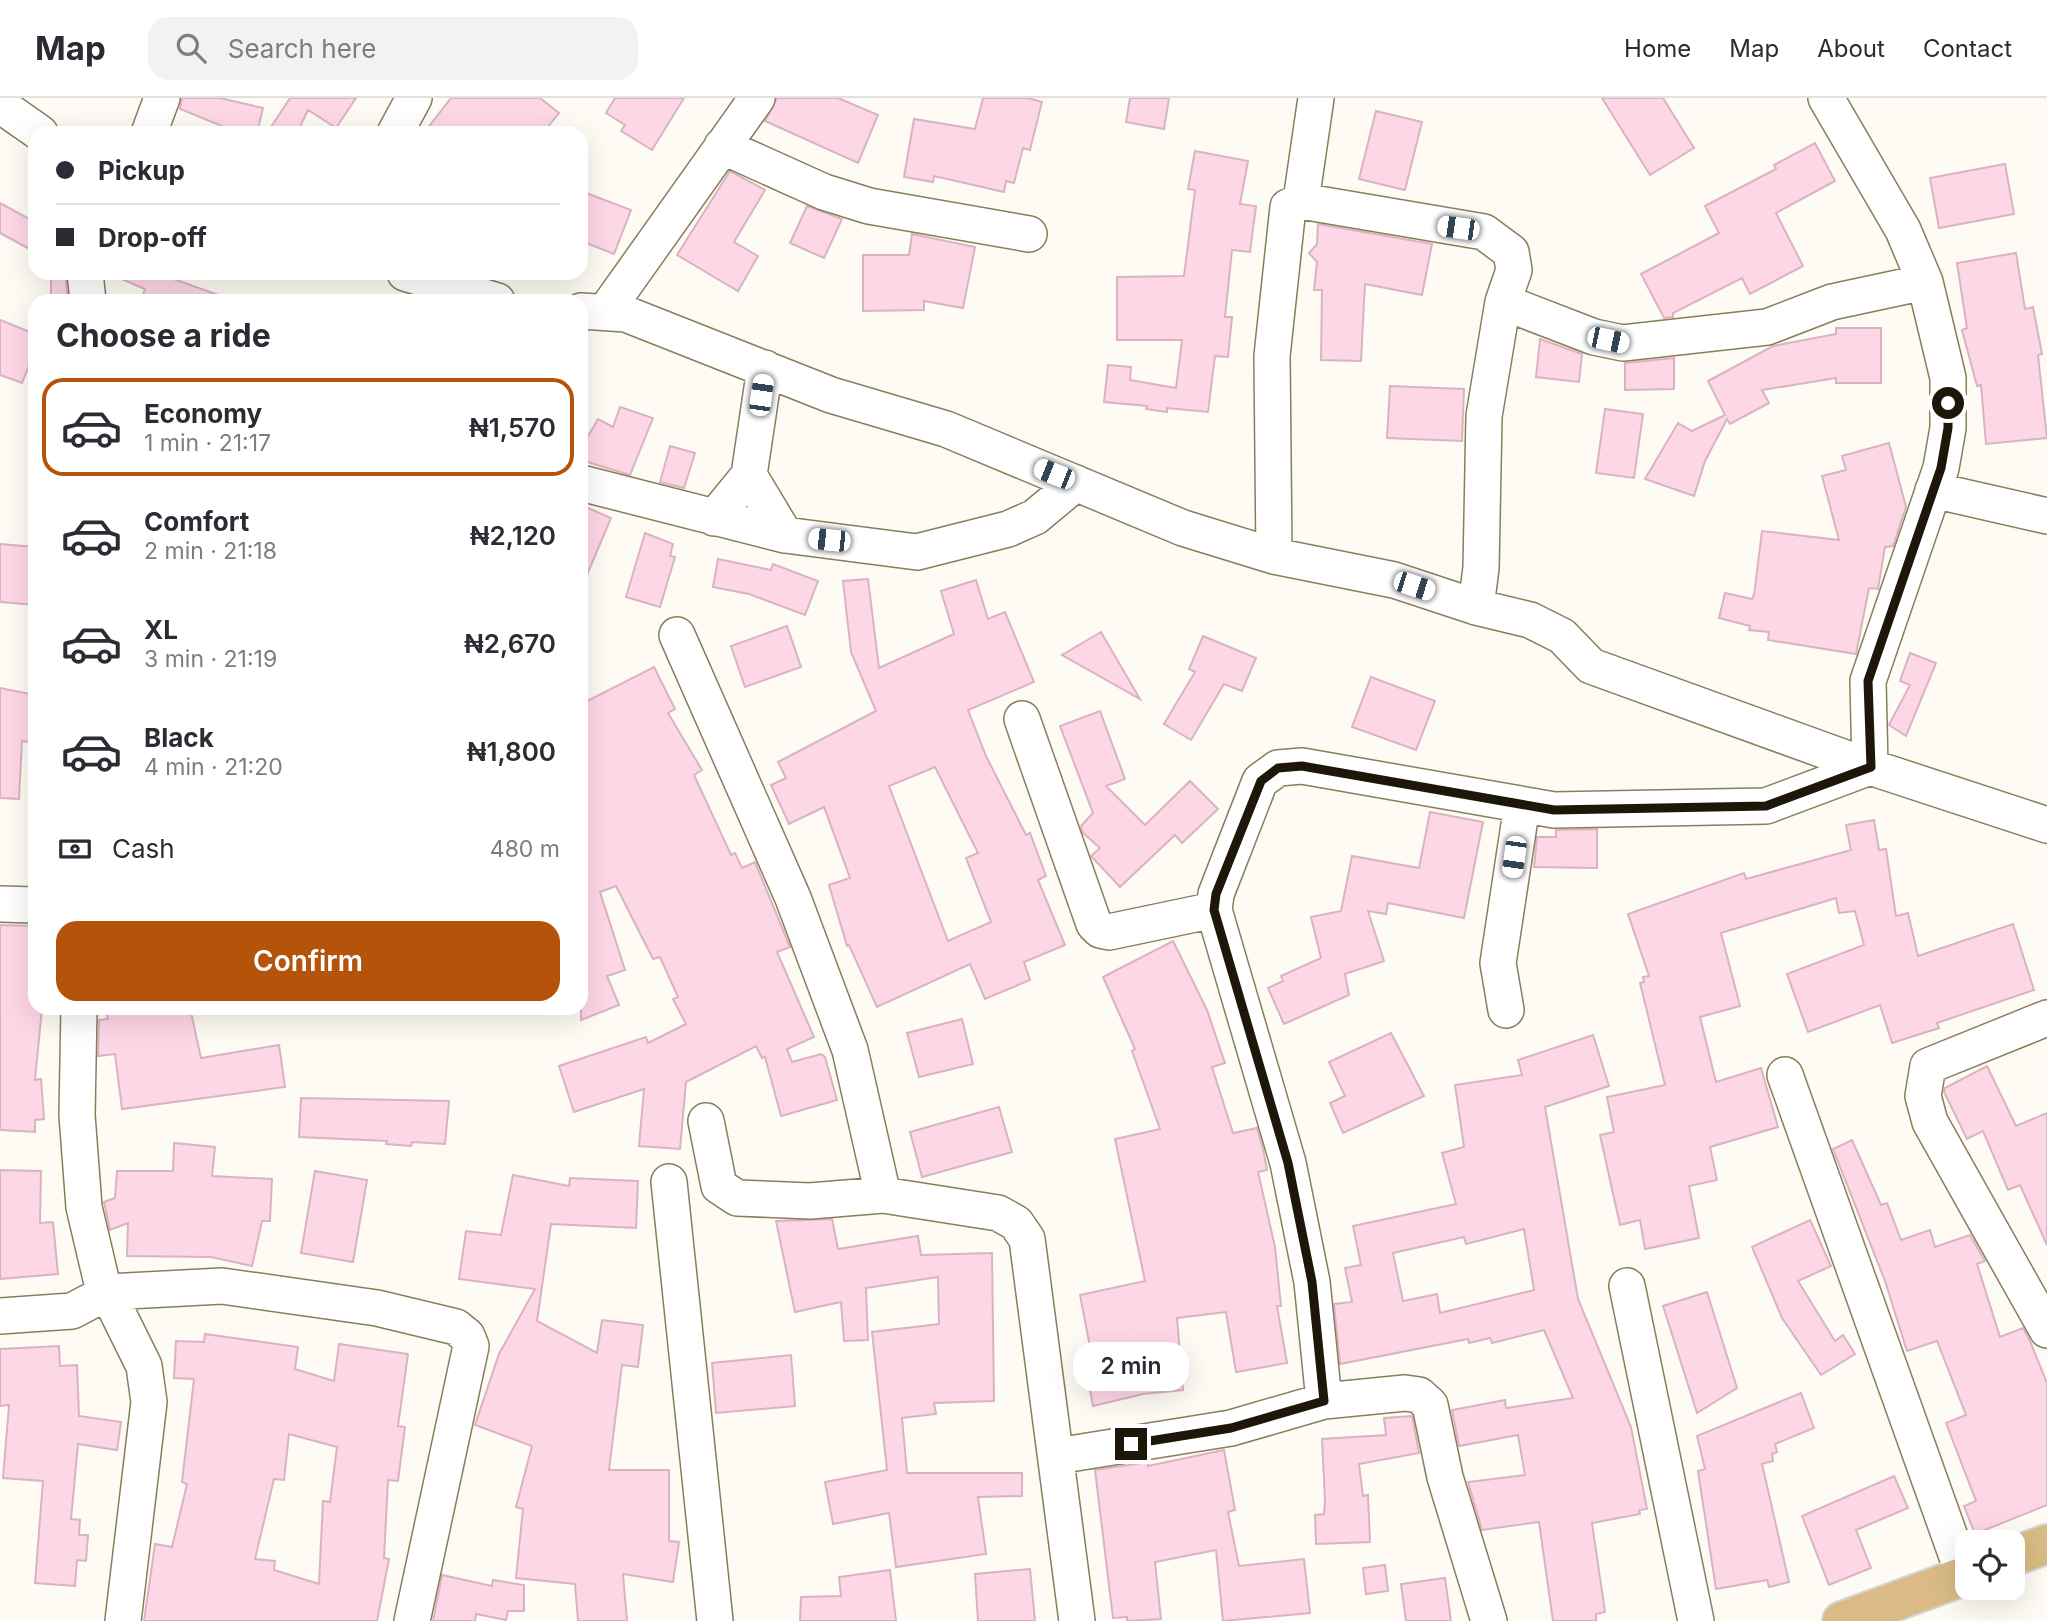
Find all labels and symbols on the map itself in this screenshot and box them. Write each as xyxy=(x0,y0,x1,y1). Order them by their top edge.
car xyxy=(1436,215,1481,241)
car xyxy=(1586,325,1631,355)
car xyxy=(748,373,775,417)
route start xyxy=(1932,387,1964,419)
car xyxy=(1031,456,1078,492)
car xyxy=(808,527,851,553)
car xyxy=(1391,570,1438,602)
car xyxy=(1501,835,1528,879)
callout: 2 min xyxy=(1073,1342,1189,1392)
route end xyxy=(1115,1428,1147,1460)

